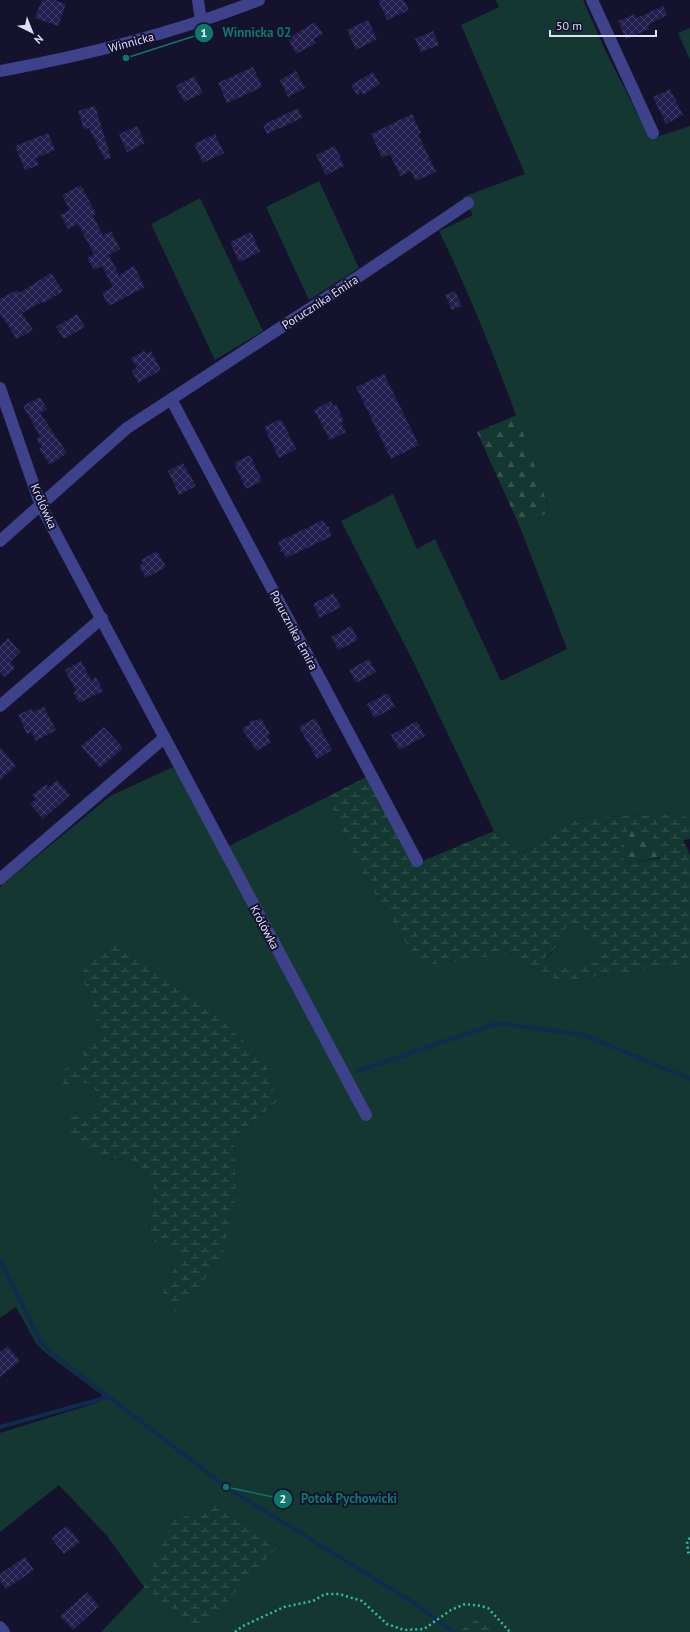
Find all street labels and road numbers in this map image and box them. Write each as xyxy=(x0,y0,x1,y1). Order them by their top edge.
street label: Winnicka xyxy=(107,29,155,55)
street label: Porucznika Emira xyxy=(279,272,361,332)
street label: Królówka xyxy=(27,481,61,531)
street label: Porucznika Emira xyxy=(267,588,321,672)
street label: Królówka xyxy=(247,902,283,952)

